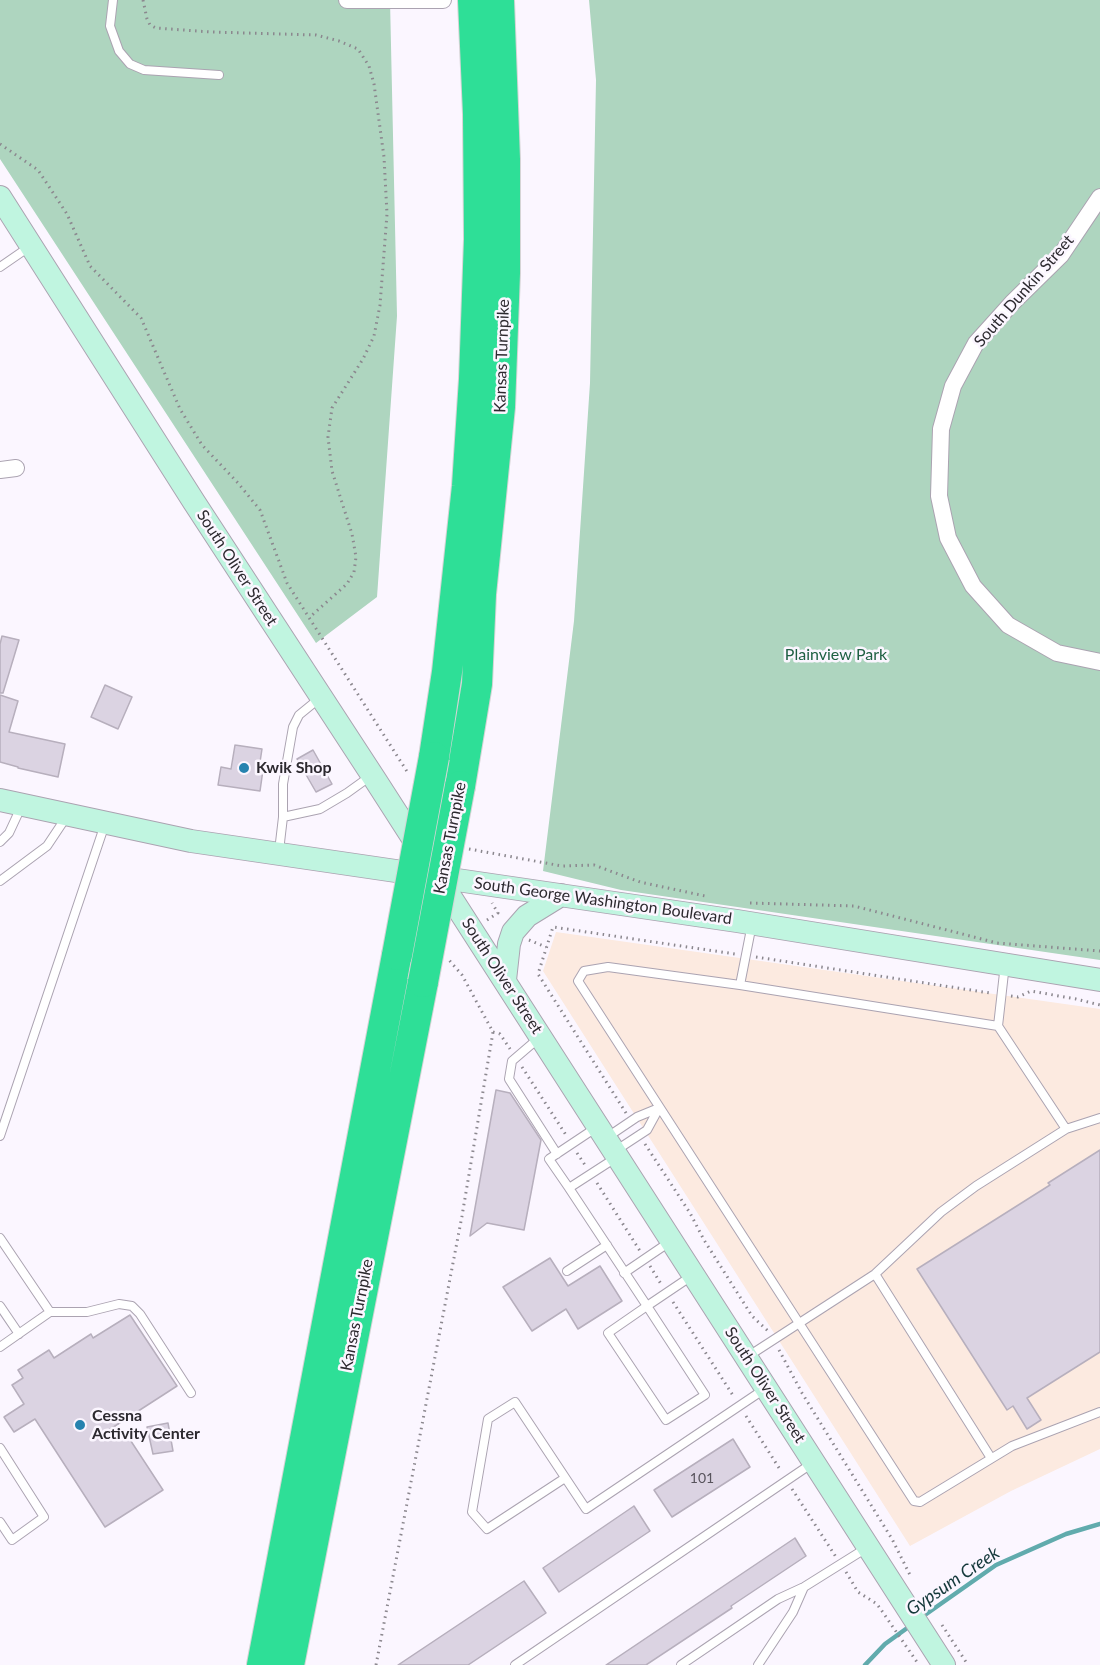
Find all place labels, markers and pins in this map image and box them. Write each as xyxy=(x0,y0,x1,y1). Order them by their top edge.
place label: Kwik Shop xyxy=(256,758,332,778)
marker: Kwik Shop xyxy=(237,761,251,775)
place label: Cessna Activity Center xyxy=(92,1406,200,1444)
marker: Cessna Activity Center xyxy=(73,1418,87,1432)

